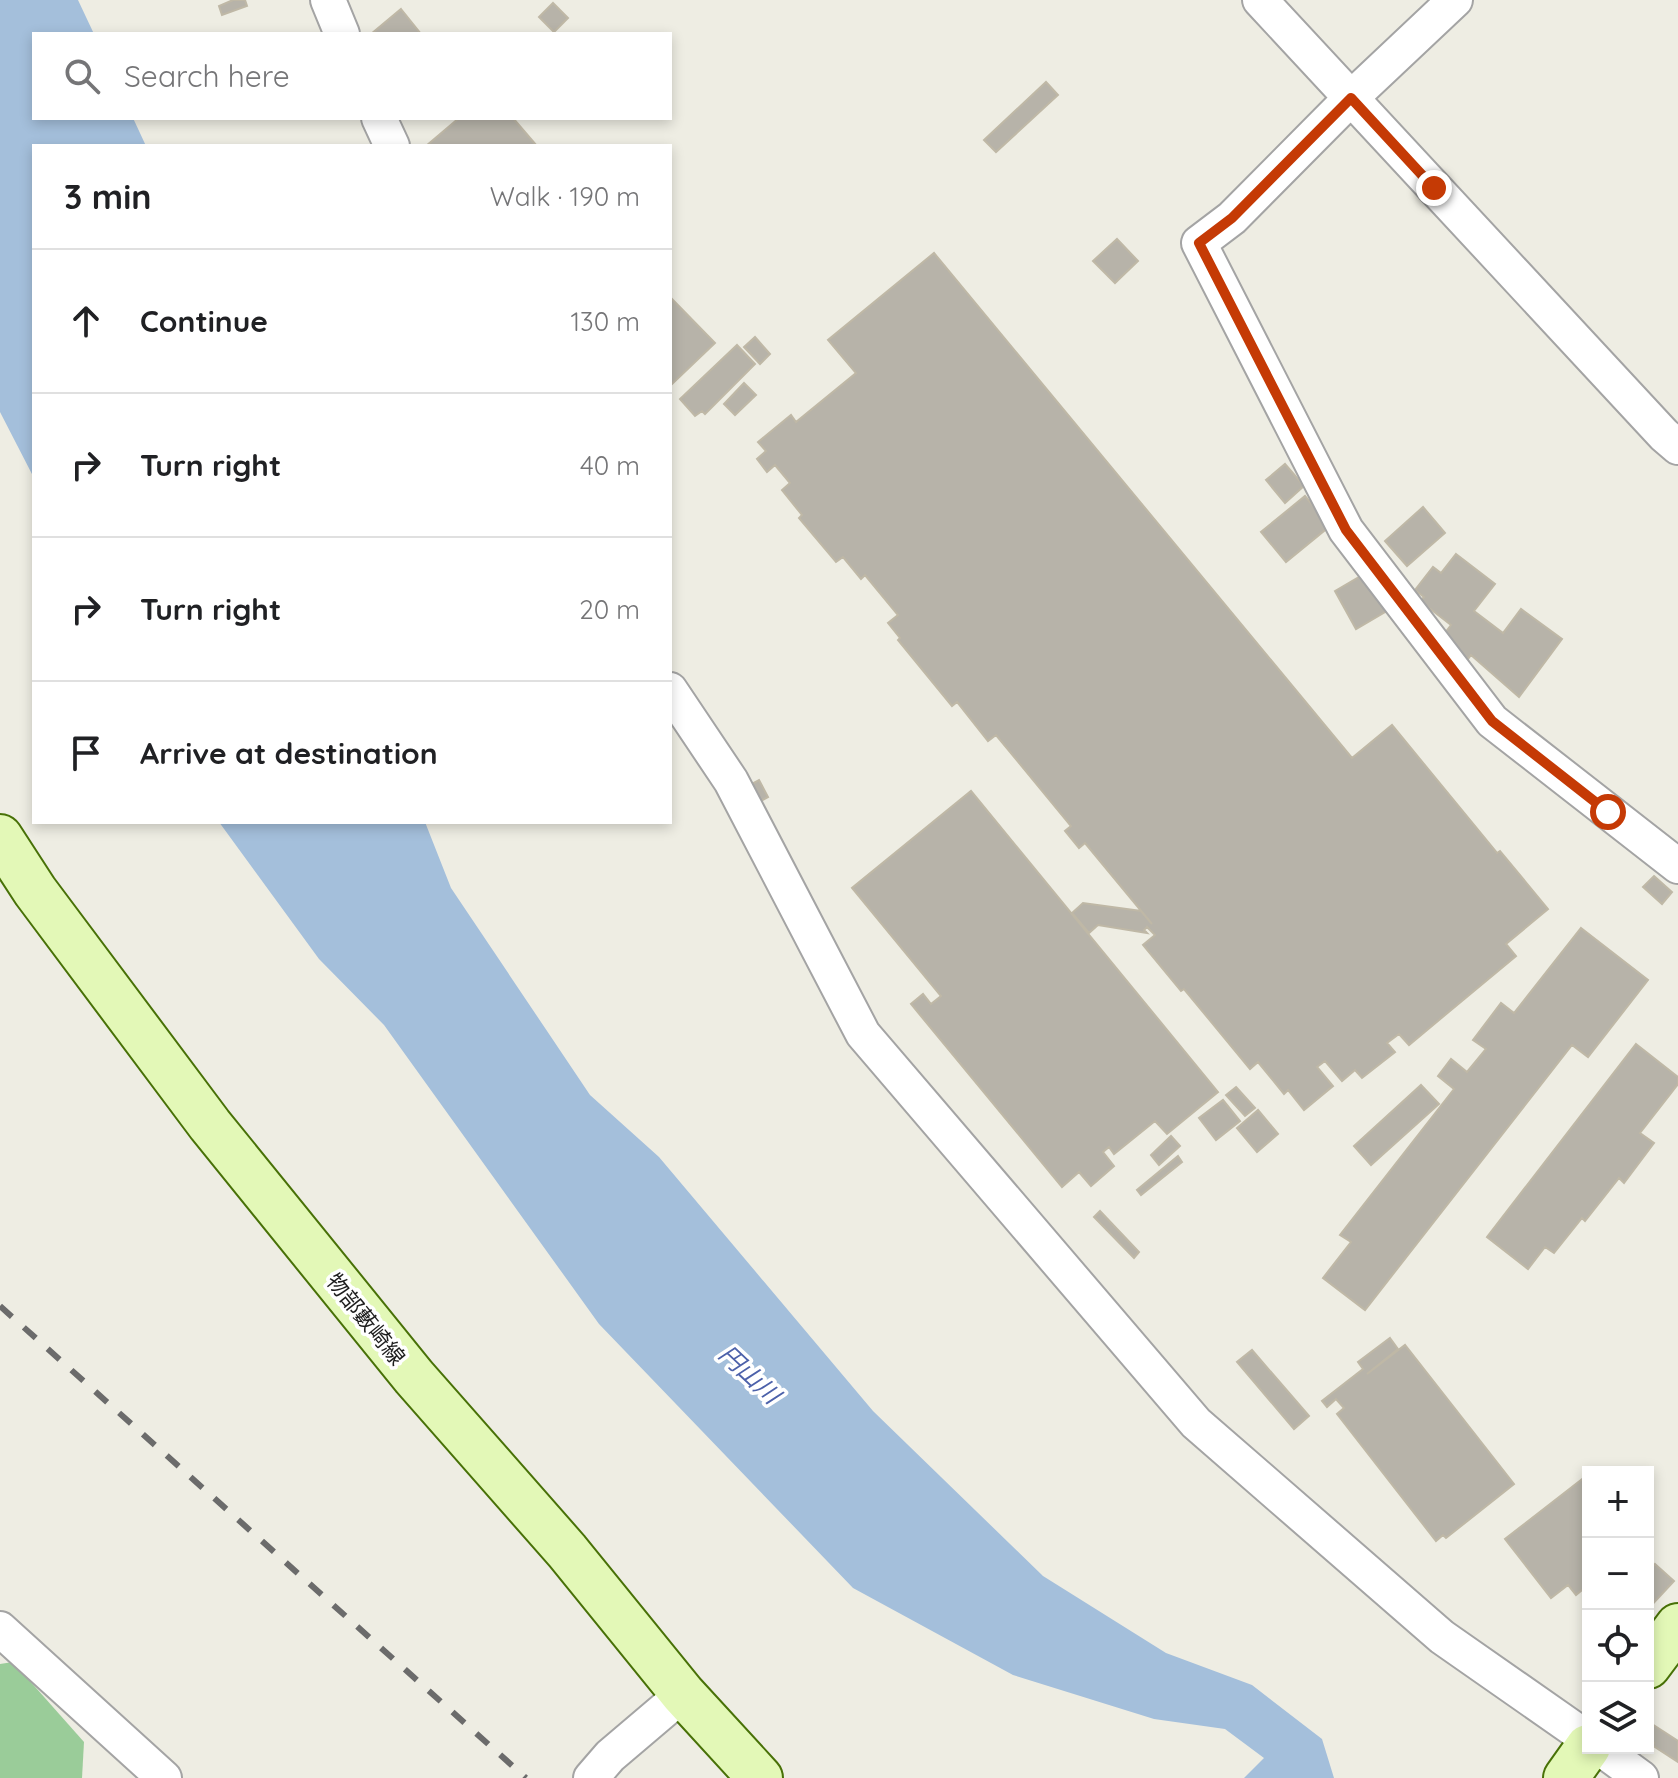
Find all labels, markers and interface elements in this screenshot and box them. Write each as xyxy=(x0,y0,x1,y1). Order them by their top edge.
search box xyxy=(32,32,672,120)
icon: search xyxy=(60,54,104,98)
text: Search here xyxy=(124,57,290,95)
route end xyxy=(1416,170,1452,206)
text: 3 min xyxy=(64,175,151,218)
text: Walk · 190 m xyxy=(490,180,640,213)
icon: ahead xyxy=(64,299,108,343)
text: Continue xyxy=(140,302,268,340)
text: 130 m xyxy=(570,305,640,338)
icon: right xyxy=(64,443,108,487)
text: Turn right xyxy=(140,446,281,484)
text: 40 m xyxy=(580,449,640,482)
icon: right xyxy=(64,587,108,631)
text: Turn right xyxy=(140,590,281,628)
text: 20 m xyxy=(579,593,640,626)
icon: arrive xyxy=(64,731,108,775)
text: Arrive at destination xyxy=(140,734,438,772)
route start xyxy=(1590,794,1626,830)
street label: 物部藪崎線 xyxy=(321,1267,411,1371)
water label: 円山川 xyxy=(713,1338,789,1412)
map controls xyxy=(1582,1466,1654,1754)
button: + xyxy=(1582,1466,1654,1538)
button: − xyxy=(1582,1538,1654,1610)
button: locate xyxy=(1582,1610,1654,1682)
button: layers xyxy=(1582,1682,1654,1754)

